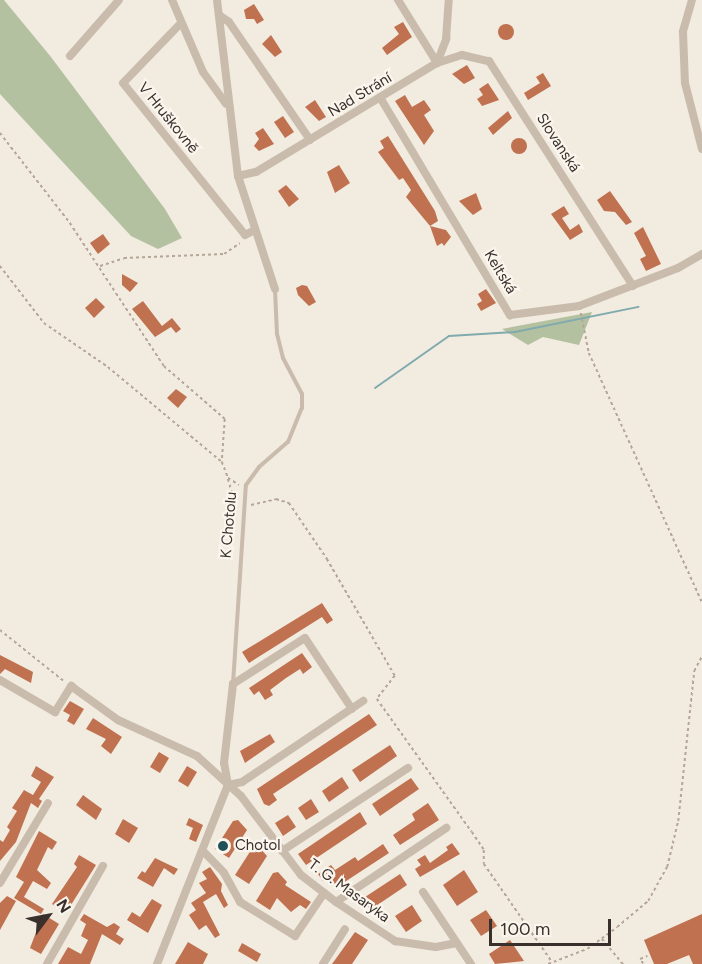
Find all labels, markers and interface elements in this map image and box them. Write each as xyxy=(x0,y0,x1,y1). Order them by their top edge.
street label: Nad Strání xyxy=(325,69,395,121)
street label: V Hruškovně xyxy=(134,79,202,157)
street label: Slovanská xyxy=(532,110,584,176)
street label: Keltská xyxy=(480,247,520,297)
street label: K Chotolu xyxy=(217,491,241,559)
place label: Chotol xyxy=(235,837,281,855)
marker: Chotol xyxy=(216,839,230,853)
street label: T. G. Masaryka xyxy=(305,855,393,927)
north arrow xyxy=(18,886,78,946)
text: N xyxy=(52,896,75,916)
scale bar xyxy=(492,907,614,945)
text: 100 m xyxy=(500,918,550,940)

